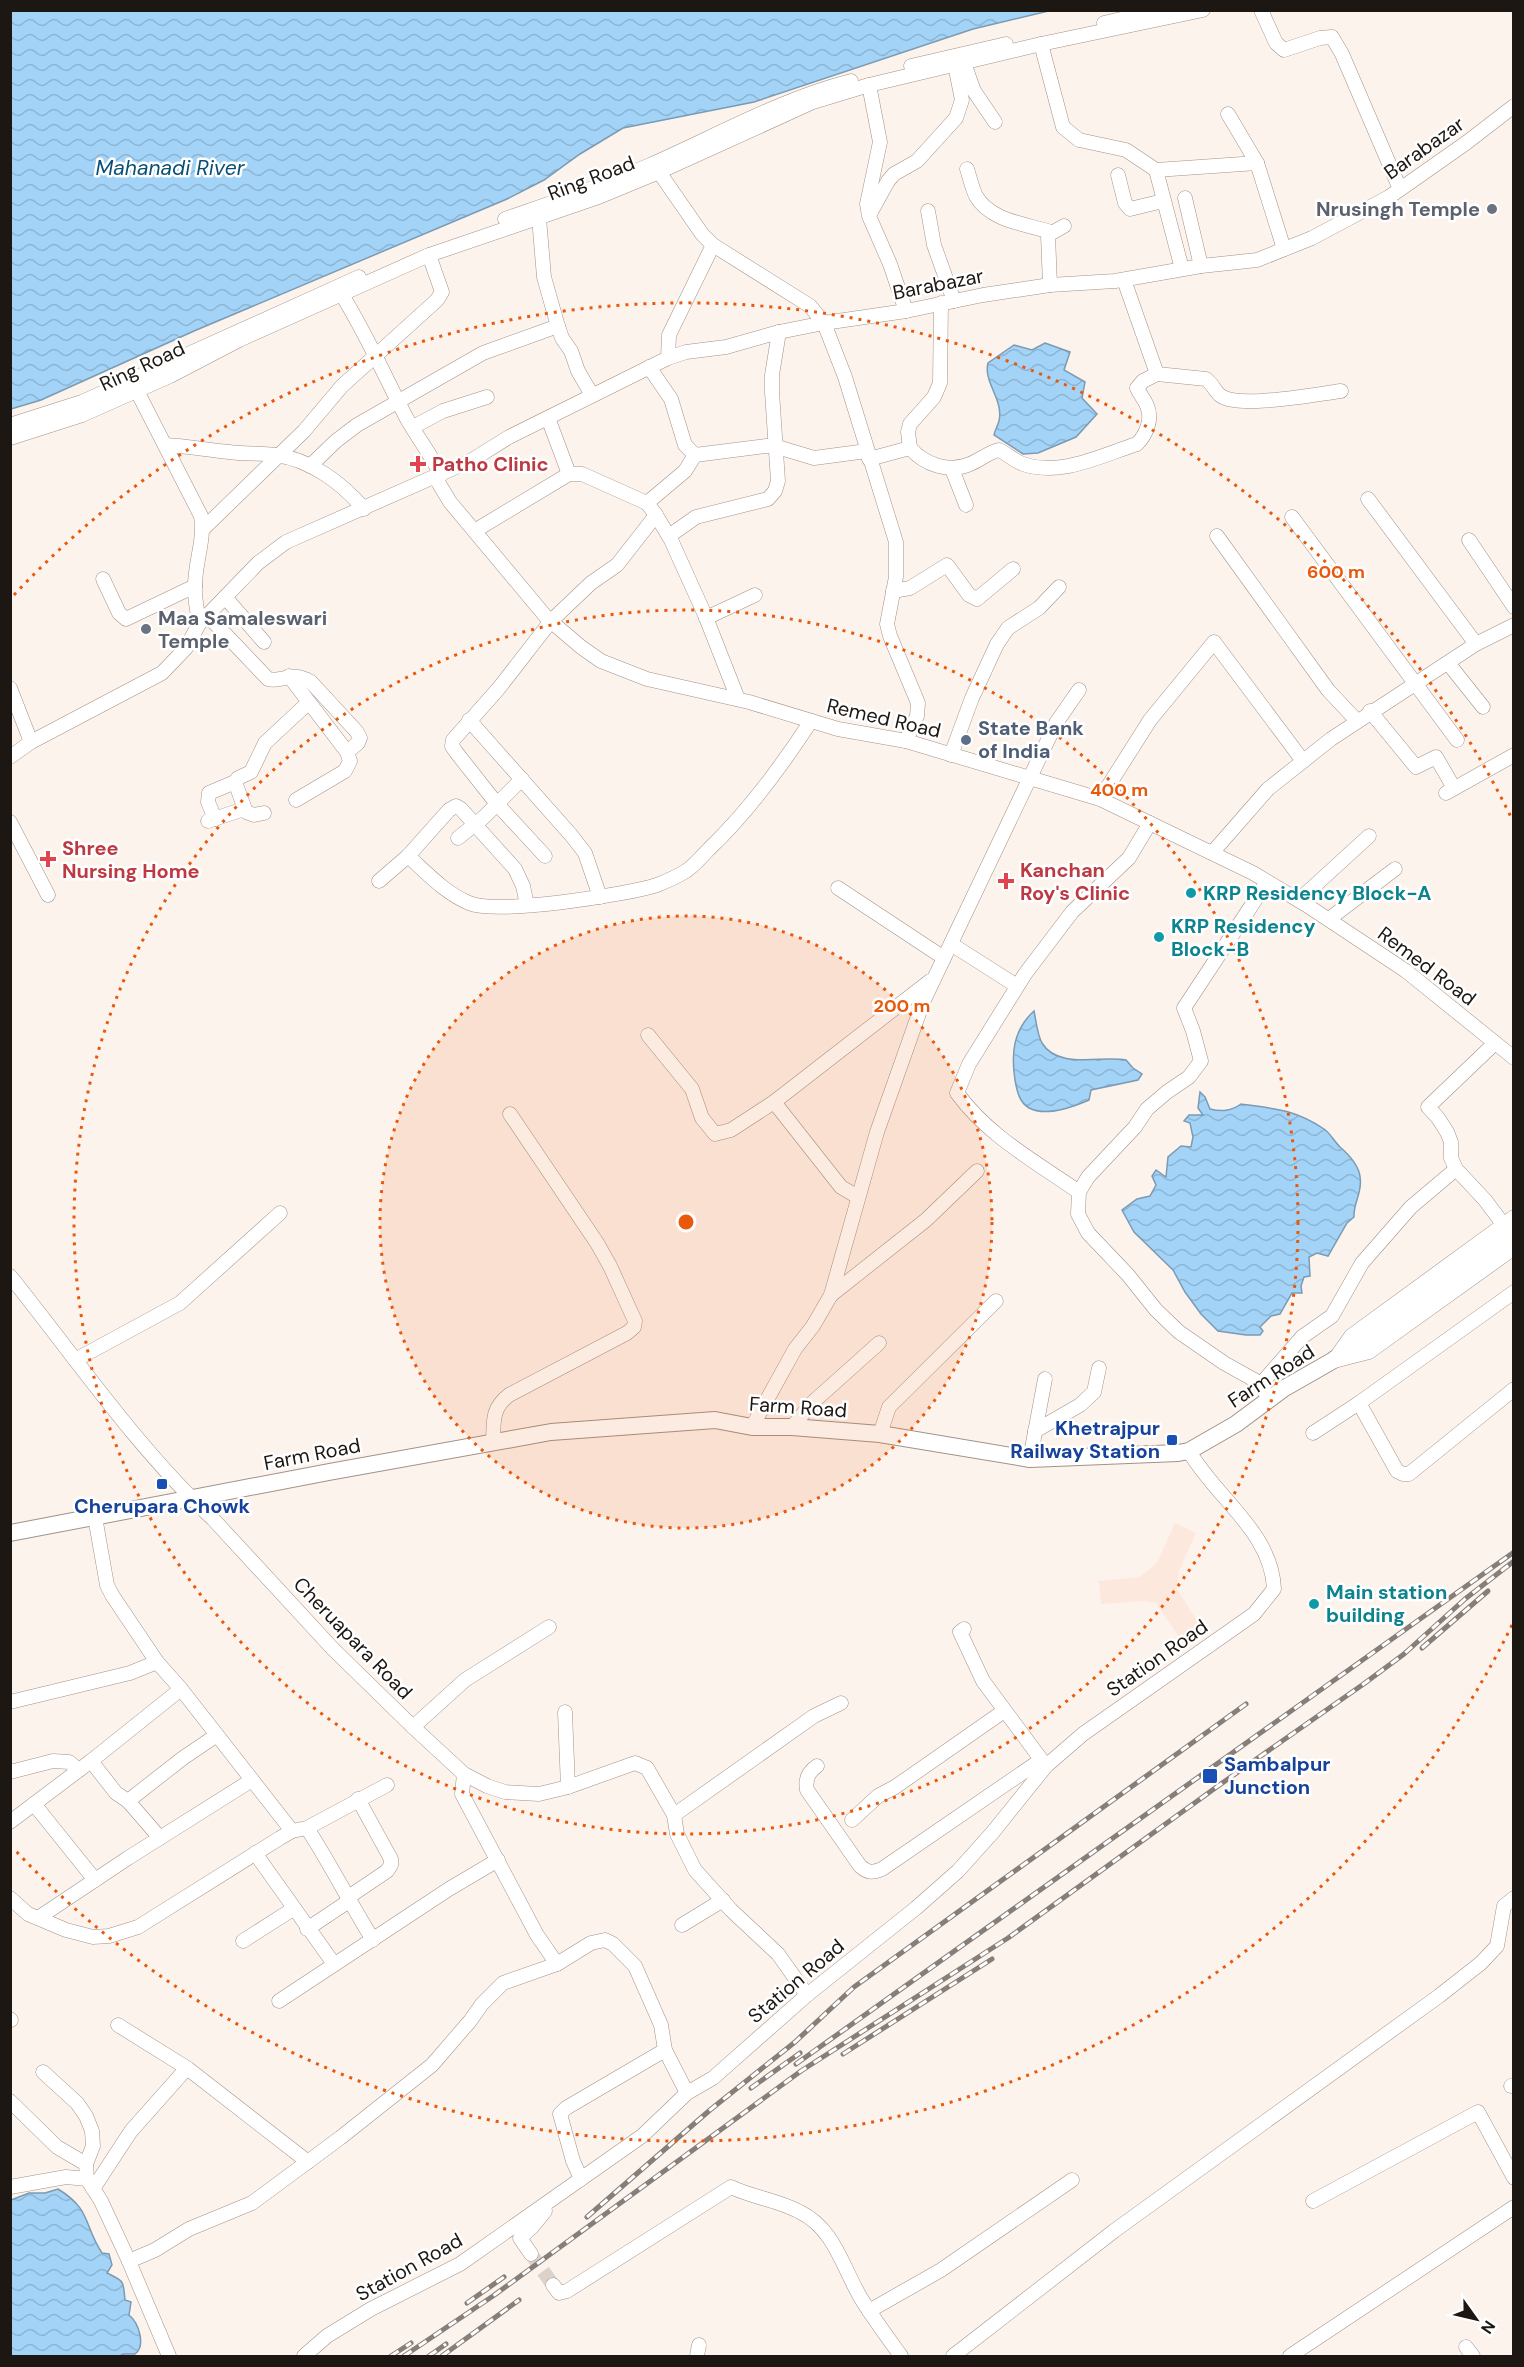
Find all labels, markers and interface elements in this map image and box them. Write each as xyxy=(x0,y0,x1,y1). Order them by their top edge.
street label: Barabazar xyxy=(1379,111,1469,185)
street label: Ring Road xyxy=(544,150,638,206)
water label: Mahanadi River xyxy=(96,154,246,182)
place label: Nrusingh Temple xyxy=(1316,196,1480,222)
marker: Nrusingh Temple xyxy=(1485,202,1499,216)
street label: Barabazar xyxy=(890,262,986,306)
street label: Ring Road xyxy=(95,335,189,397)
place label: Patho Clinic xyxy=(432,451,549,477)
marker: Patho Clinic xyxy=(409,455,427,473)
text: 600 m xyxy=(1307,560,1365,584)
place label: Maa Samaleswari Temple xyxy=(158,605,327,654)
marker: Maa Samaleswari Temple xyxy=(139,622,153,636)
street label: Remed Road xyxy=(824,692,944,744)
place label: State Bank of India xyxy=(978,715,1084,764)
marker: State Bank of India xyxy=(959,733,973,747)
text: 400 m xyxy=(1090,778,1148,802)
place label: Shree Nursing Home xyxy=(62,835,200,884)
marker: Shree Nursing Home xyxy=(39,850,57,868)
place label: Kanchan Roy's Clinic xyxy=(1020,857,1130,906)
marker: Kanchan Roy's Clinic xyxy=(997,872,1015,890)
place label: KRP Residency Block-A xyxy=(1203,880,1431,906)
marker: KRP Residency Block-A xyxy=(1184,886,1198,900)
place label: KRP Residency Block-B xyxy=(1171,913,1316,962)
street label: Remed Road xyxy=(1373,921,1481,1011)
marker: KRP Residency Block-B xyxy=(1152,930,1166,944)
text: 200 m xyxy=(874,994,930,1018)
centre of rings xyxy=(676,1212,696,1232)
street label: Farm Road xyxy=(1223,1338,1319,1414)
street label: Farm Road xyxy=(748,1391,848,1423)
place label: Khetrajpur Railway Station xyxy=(1010,1415,1160,1464)
street label: Farm Road xyxy=(261,1432,363,1476)
marker: Khetrajpur Railway Station xyxy=(1165,1433,1179,1447)
marker: Cherupara Chowk xyxy=(155,1477,169,1491)
place label: Cherupara Chowk xyxy=(74,1493,250,1519)
street label: Cheruapara Road xyxy=(288,1571,418,1705)
place label: Main station building xyxy=(1326,1579,1447,1628)
marker: Main station building xyxy=(1307,1597,1321,1611)
street label: Station Road xyxy=(1101,1614,1213,1702)
place label: Sambalpur Junction xyxy=(1224,1751,1330,1800)
marker: Sambalpur Junction xyxy=(1201,1767,1219,1785)
street label: Station Road xyxy=(742,1933,850,2029)
street label: Station Road xyxy=(351,2227,467,2307)
north arrow xyxy=(1446,2289,1506,2349)
text: N xyxy=(1476,2316,1500,2338)

